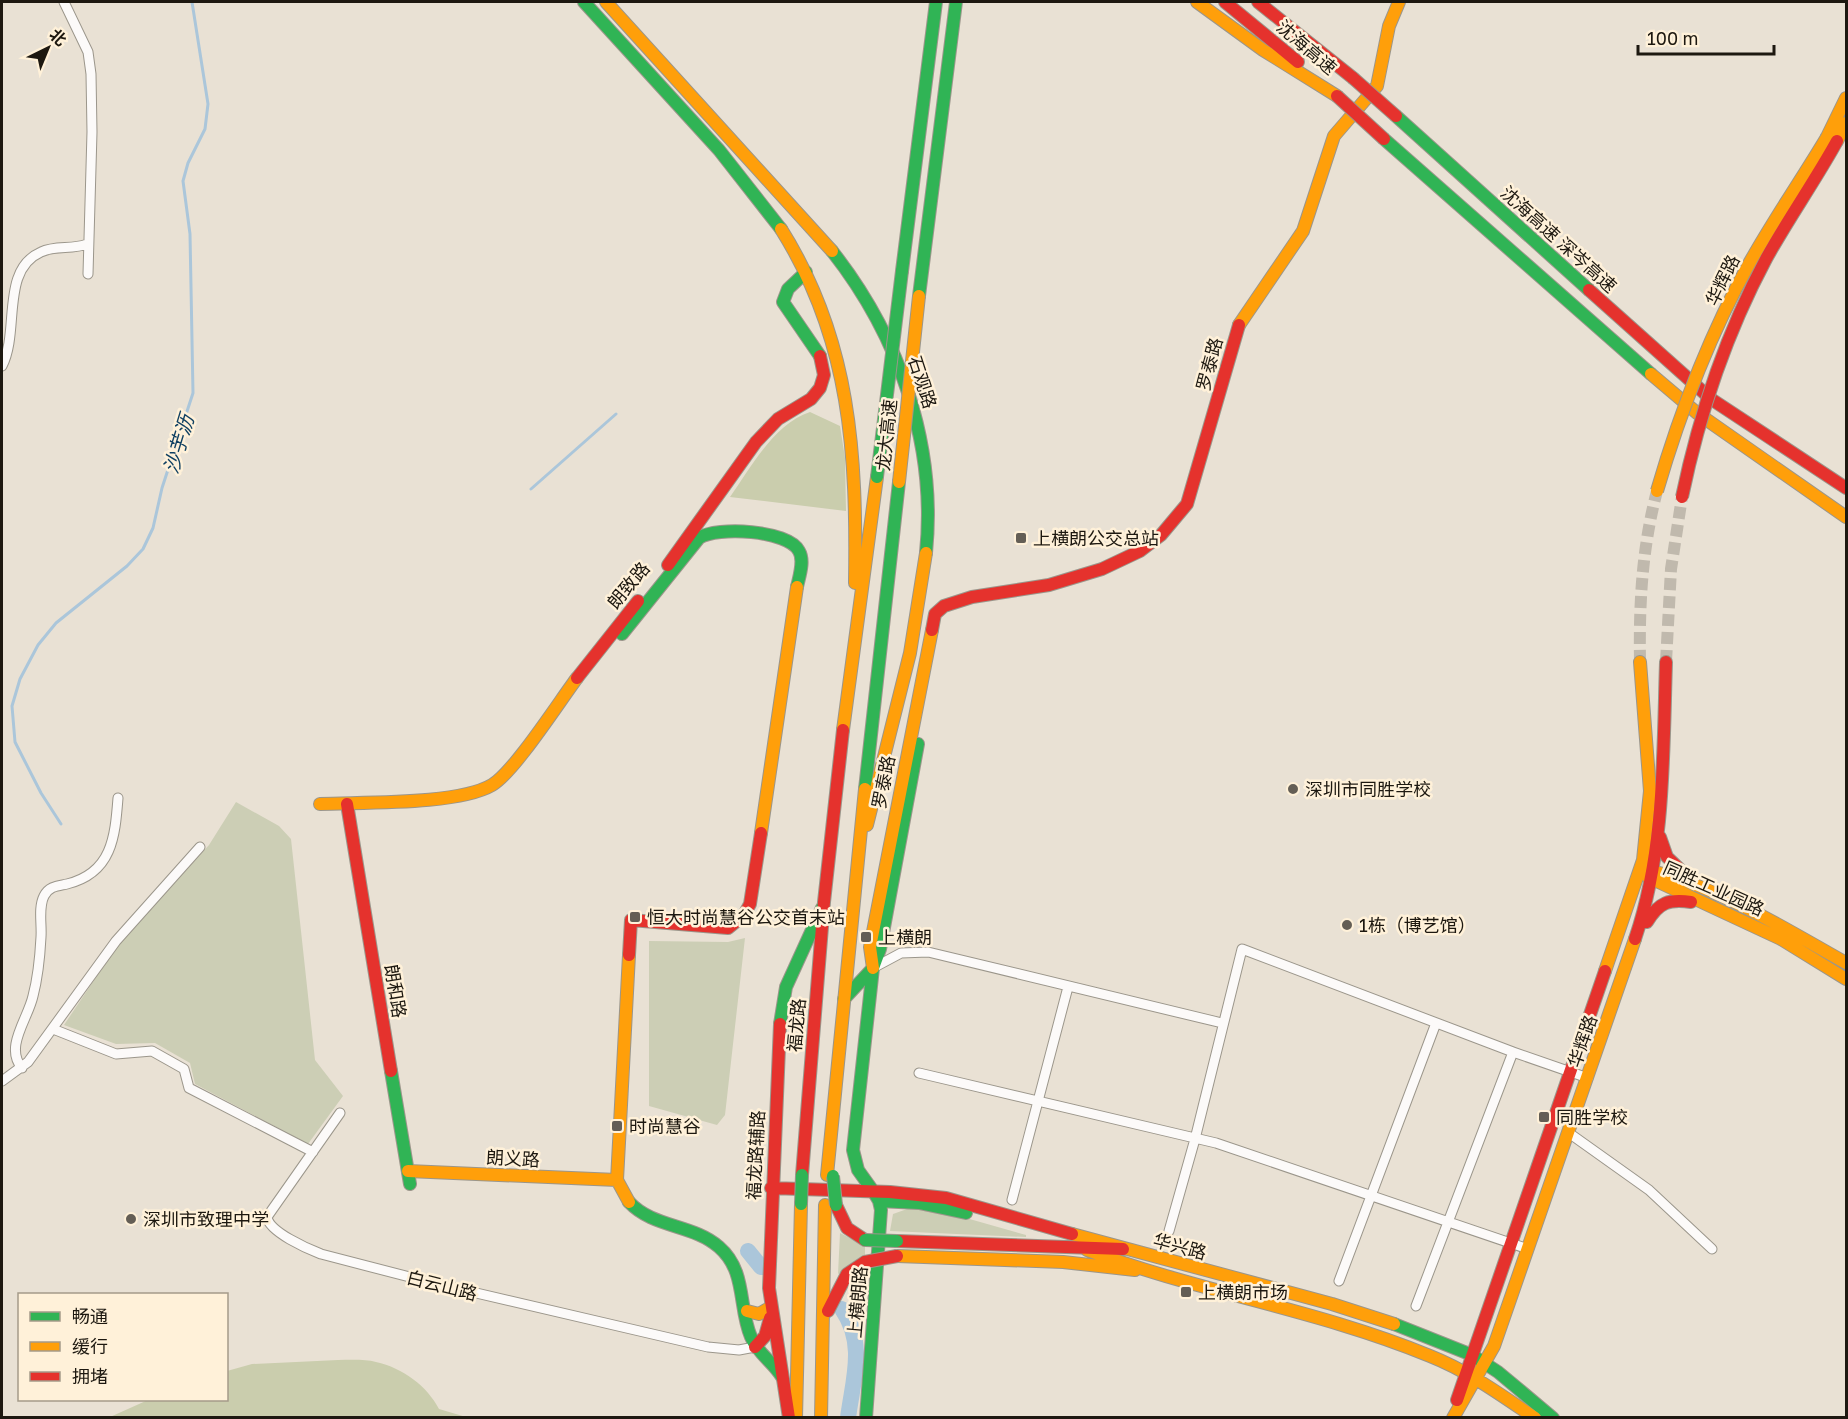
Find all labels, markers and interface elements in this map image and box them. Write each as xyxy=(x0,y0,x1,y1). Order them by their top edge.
street label: 沈海高速 xyxy=(1273,15,1341,79)
north arrow xyxy=(18,18,78,78)
scale bar xyxy=(1638,18,1774,56)
text: 北 xyxy=(46,24,71,50)
text: 100 m xyxy=(1647,27,1698,49)
street label: 沈海高速 深岑高速 xyxy=(1496,181,1622,297)
street label: 华辉路 xyxy=(1700,251,1744,309)
street label: 罗泰路 xyxy=(1191,335,1227,393)
street label: 石观路 xyxy=(904,353,942,411)
street label: 龙大高速 xyxy=(871,398,901,472)
water label: 沙芋沥 xyxy=(158,409,199,476)
place label: 上横朗公交总站 xyxy=(1033,527,1159,549)
marker: 上横朗公交总站 xyxy=(1014,531,1028,545)
street label: 朗致路 xyxy=(602,557,654,613)
street label: 罗泰路 xyxy=(867,753,899,811)
place label: 深圳市同胜学校 xyxy=(1305,778,1431,800)
marker: 深圳市同胜学校 xyxy=(1286,782,1300,796)
street label: 同胜工业园路 xyxy=(1660,856,1768,920)
place label: 恒大时尚慧谷公交首末站 xyxy=(647,906,845,928)
marker: 恒大时尚慧谷公交首末站 xyxy=(628,910,642,924)
place label: 1栋（博艺馆） xyxy=(1359,914,1476,936)
marker: 1栋（博艺馆） xyxy=(1340,918,1354,932)
place label: 上横朗 xyxy=(878,926,932,948)
marker: 上横朗 xyxy=(859,930,873,944)
street label: 朗和路 xyxy=(381,963,411,1019)
street label: 福龙路 xyxy=(783,997,809,1053)
street label: 华辉路 xyxy=(1563,1012,1601,1070)
place label: 同胜学校 xyxy=(1556,1106,1628,1128)
street label: 福龙路辅路 xyxy=(742,1109,768,1201)
marker: 同胜学校 xyxy=(1537,1110,1551,1124)
place label: 时尚慧谷 xyxy=(629,1115,701,1137)
marker: 时尚慧谷 xyxy=(610,1119,624,1133)
street label: 朗义路 xyxy=(485,1146,541,1170)
place label: 深圳市致理中学 xyxy=(143,1208,269,1230)
marker: 深圳市致理中学 xyxy=(124,1212,138,1226)
street label: 华兴路 xyxy=(1151,1228,1209,1264)
street label: 上横朗路 xyxy=(843,1265,871,1339)
street label: 白云山路 xyxy=(404,1266,480,1304)
place label: 上横朗市场 xyxy=(1198,1281,1288,1303)
marker: 上横朗市场 xyxy=(1179,1285,1193,1299)
legend xyxy=(18,1293,228,1401)
text: 畅通 xyxy=(72,1305,108,1327)
text: 缓行 xyxy=(72,1335,108,1357)
text: 拥堵 xyxy=(72,1365,108,1387)

